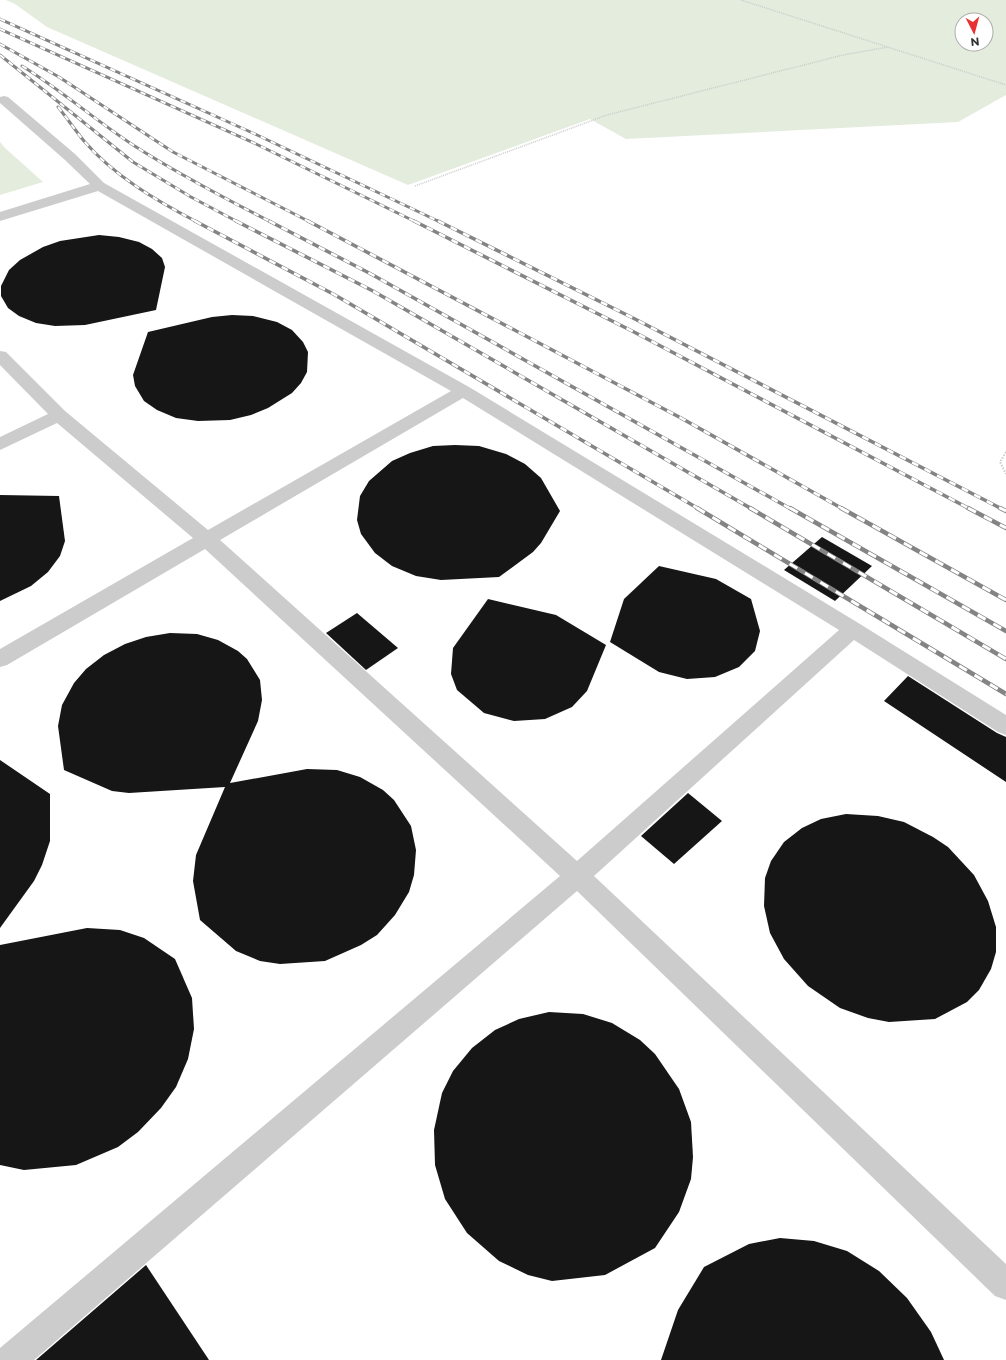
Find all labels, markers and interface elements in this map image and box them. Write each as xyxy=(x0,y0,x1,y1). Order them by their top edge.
north arrow xyxy=(954,12,994,52)
text: N xyxy=(970,35,980,49)

